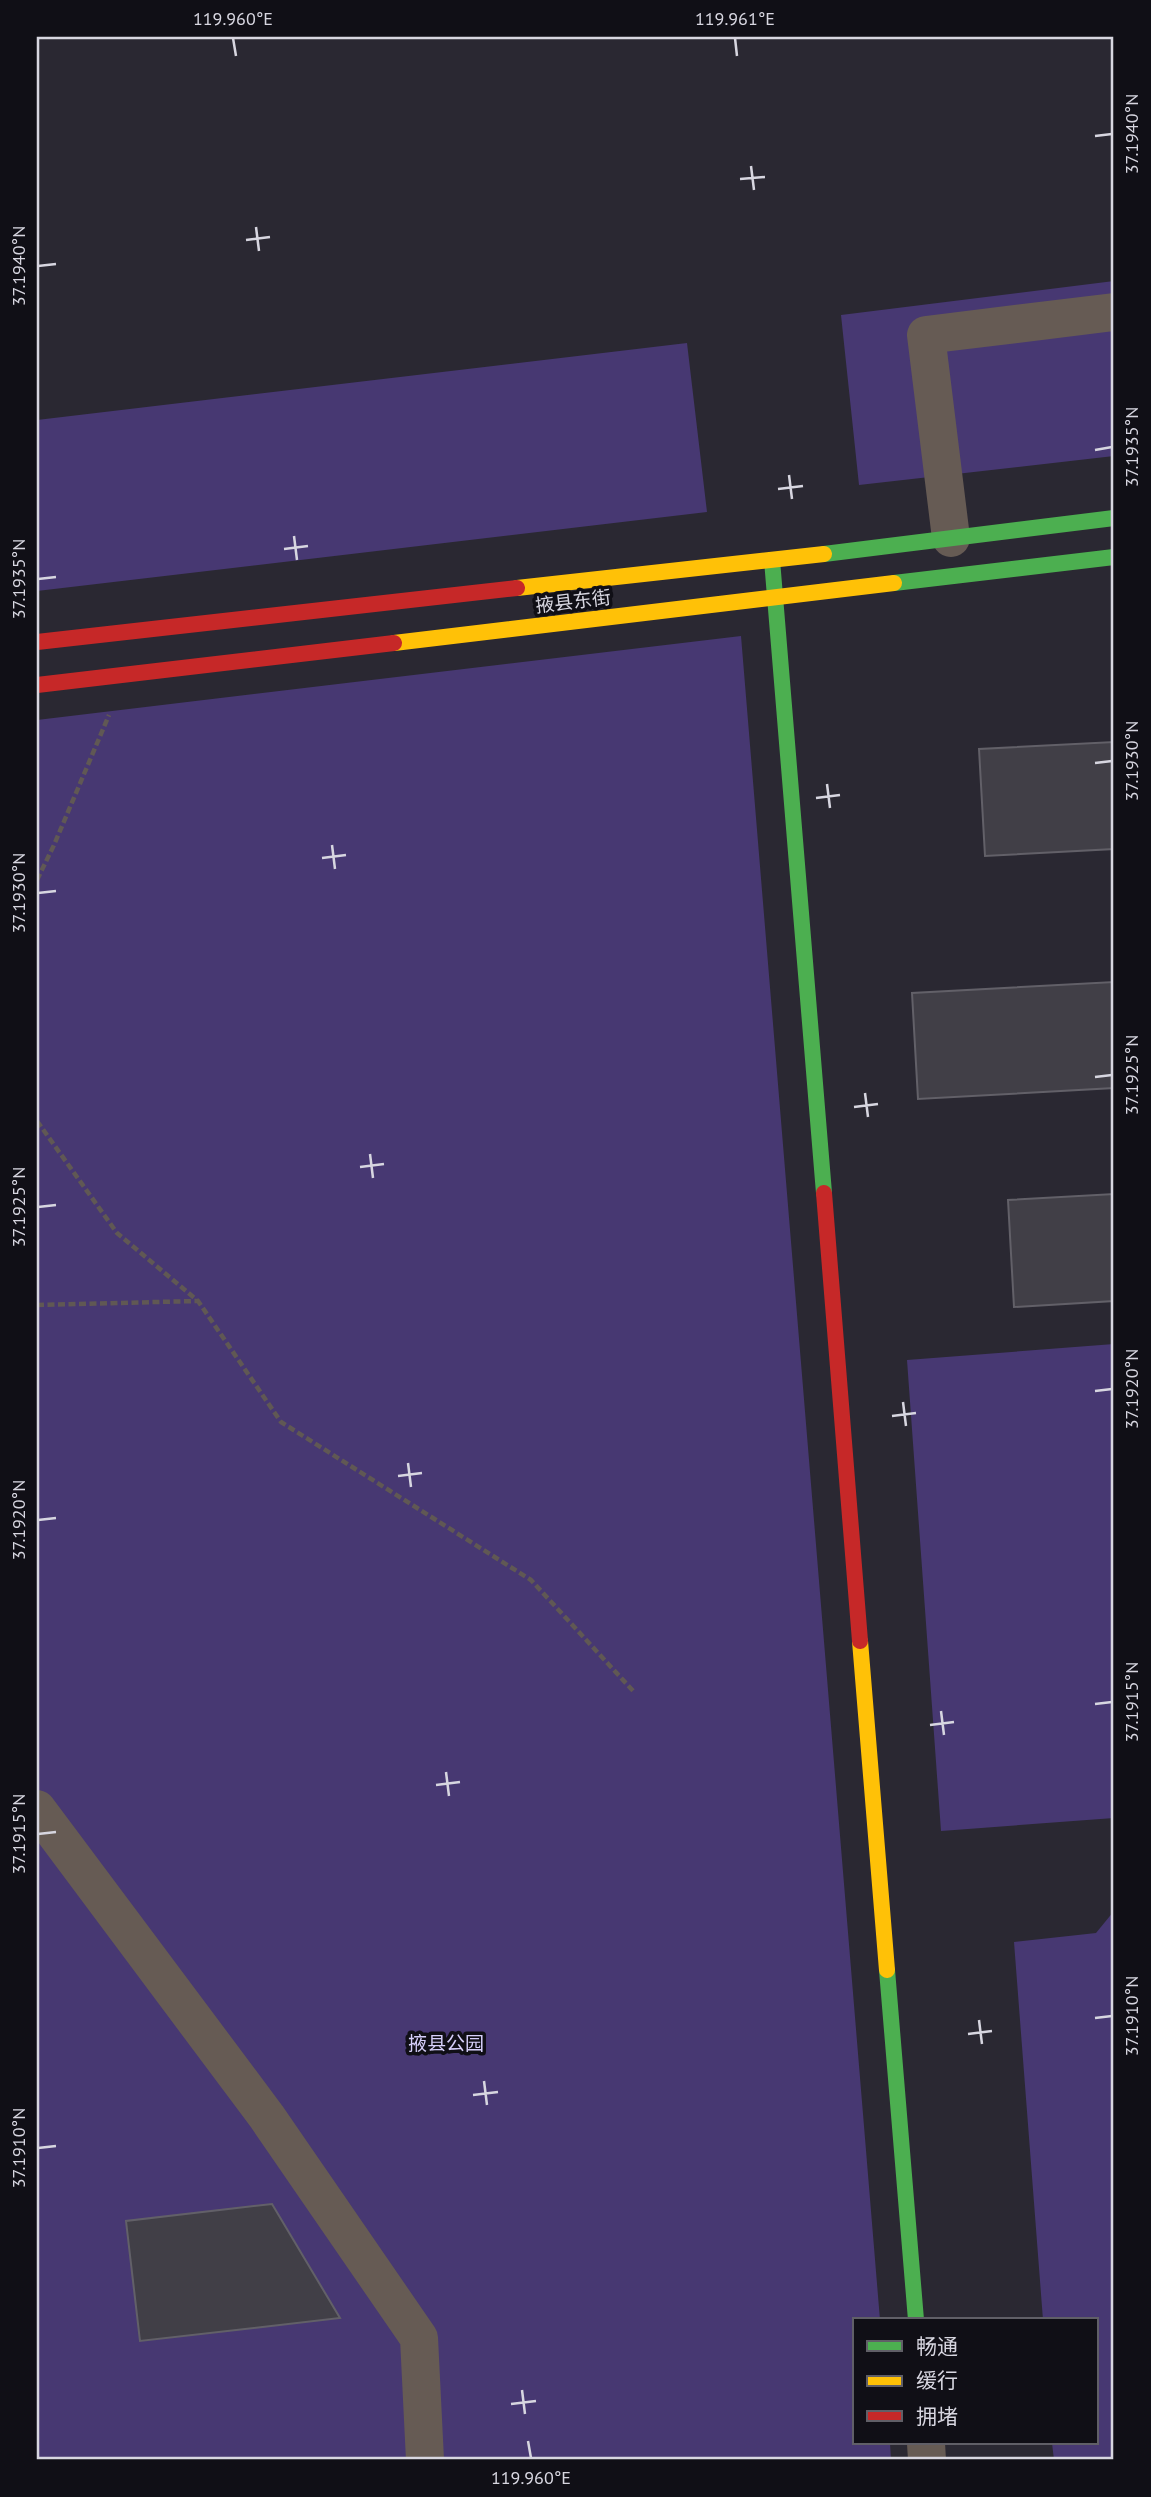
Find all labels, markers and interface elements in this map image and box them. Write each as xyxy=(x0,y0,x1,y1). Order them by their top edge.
text: 119.960°E xyxy=(193,7,273,30)
text: 119.961°E xyxy=(695,7,775,30)
text: 37.1940°N xyxy=(1120,94,1143,174)
text: 37.1940°N xyxy=(7,226,30,306)
text: 37.1935°N xyxy=(1120,407,1143,487)
text: 37.1935°N xyxy=(7,539,30,619)
street label: 掖县东街 xyxy=(534,584,612,618)
text: 37.1930°N xyxy=(1120,721,1143,801)
text: 37.1930°N xyxy=(7,853,30,933)
text: 37.1925°N xyxy=(1120,1035,1143,1115)
text: 37.1925°N xyxy=(7,1167,30,1247)
text: 37.1920°N xyxy=(1120,1349,1143,1429)
text: 37.1920°N xyxy=(7,1480,30,1560)
text: 37.1915°N xyxy=(1120,1662,1143,1742)
text: 37.1915°N xyxy=(7,1794,30,1874)
text: 37.1910°N xyxy=(1120,1976,1143,2056)
park label: 掖县公园 xyxy=(408,2031,484,2055)
text: 37.1910°N xyxy=(7,2108,30,2188)
legend xyxy=(853,2318,1098,2444)
text: 畅通 xyxy=(916,2333,958,2360)
text: 缓行 xyxy=(916,2367,958,2394)
text: 拥堵 xyxy=(916,2403,958,2430)
text: 119.960°E xyxy=(491,2466,571,2489)

